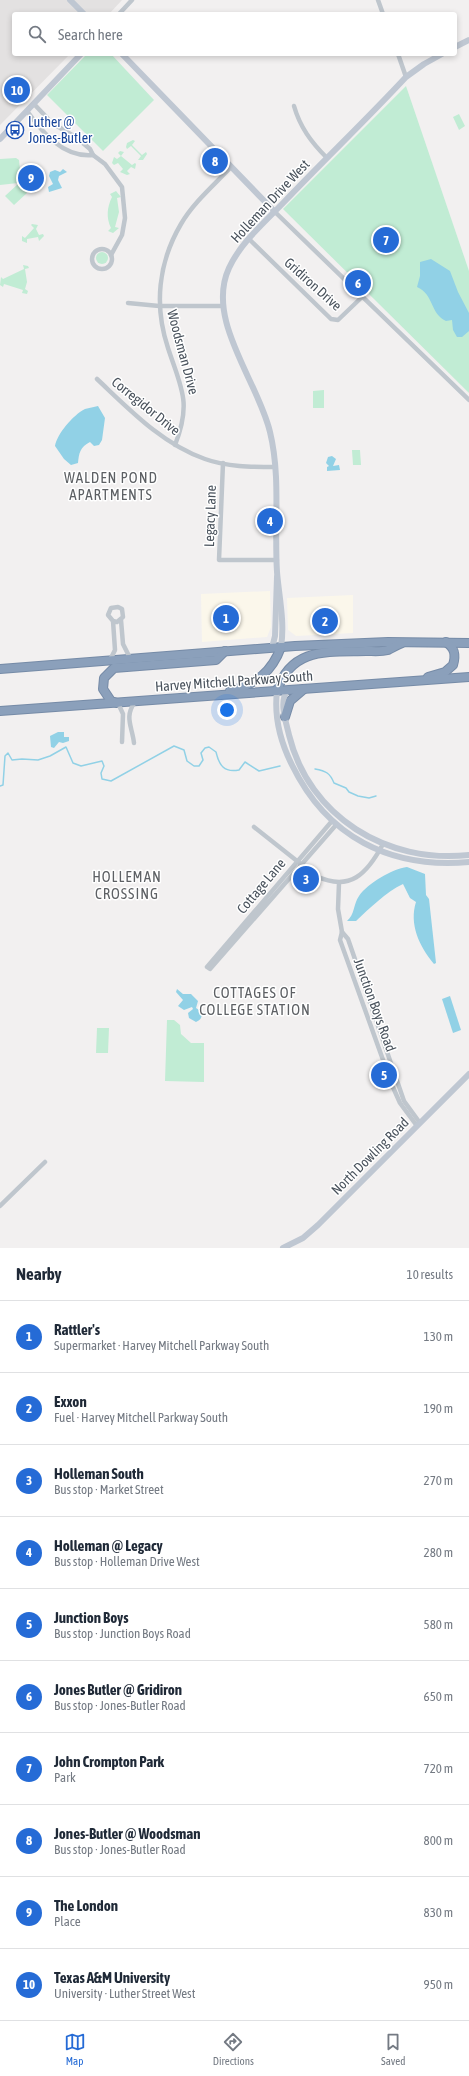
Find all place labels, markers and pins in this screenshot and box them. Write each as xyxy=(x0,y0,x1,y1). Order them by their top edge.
pin: 10 xyxy=(4,75,30,105)
place label: Luther @ Jones-Butler xyxy=(28,114,93,146)
bus stop icon: Luther @ Jones-Butler xyxy=(5,120,25,140)
pin: 8 xyxy=(202,146,228,176)
pin: 9 xyxy=(18,163,44,193)
pin: 7 xyxy=(373,225,399,255)
pin: 6 xyxy=(345,268,371,298)
pin: 4 xyxy=(257,506,283,536)
pin: 1 xyxy=(213,603,239,633)
pin: 2 xyxy=(312,606,338,636)
pin: 3 xyxy=(293,864,319,894)
pin: 5 xyxy=(371,1060,397,1090)

